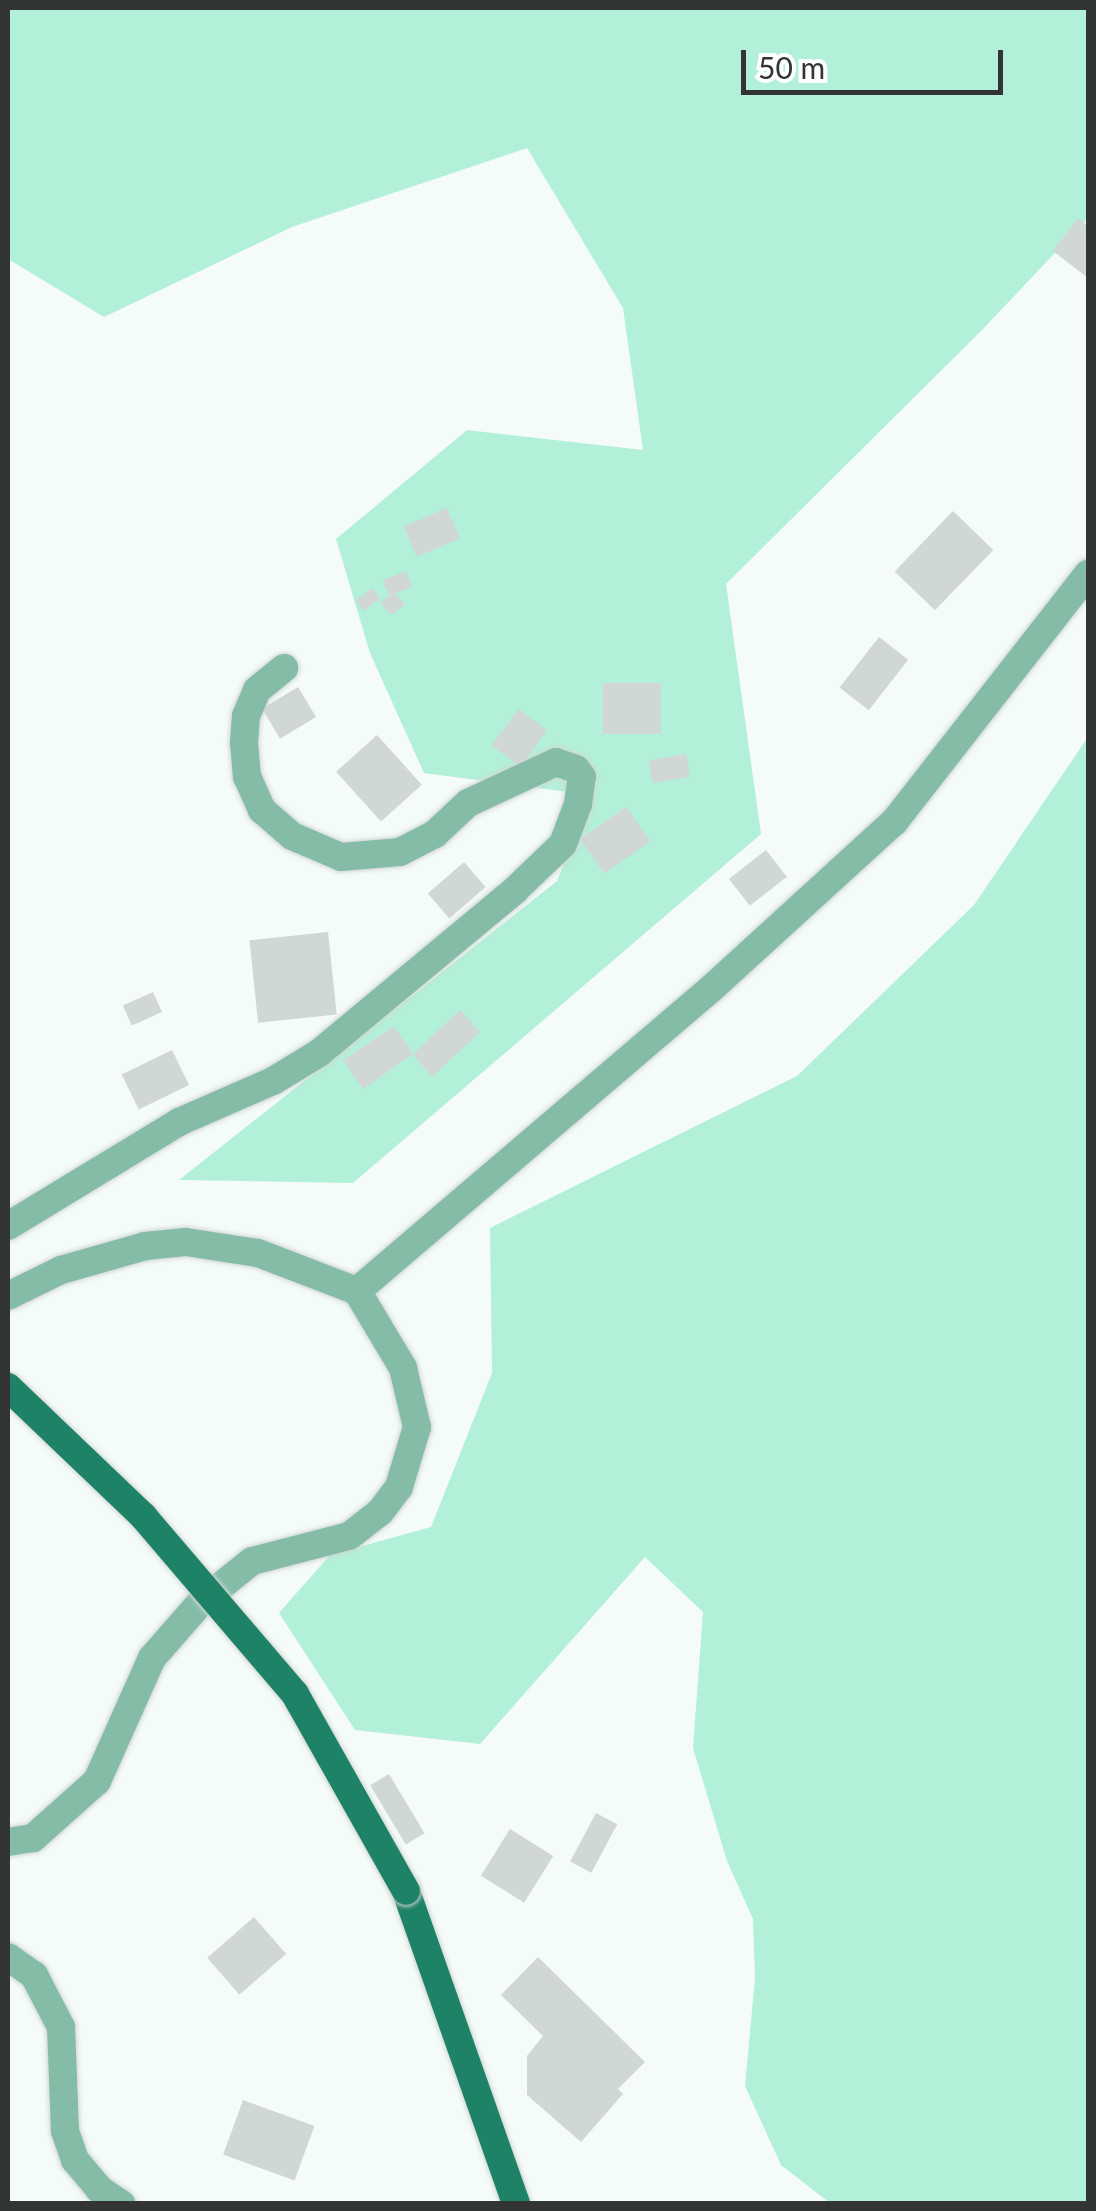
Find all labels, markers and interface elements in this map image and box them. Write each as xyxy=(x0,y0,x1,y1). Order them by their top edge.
scale bar xyxy=(746,30,1008,92)
text: 50 m xyxy=(758,49,825,85)

